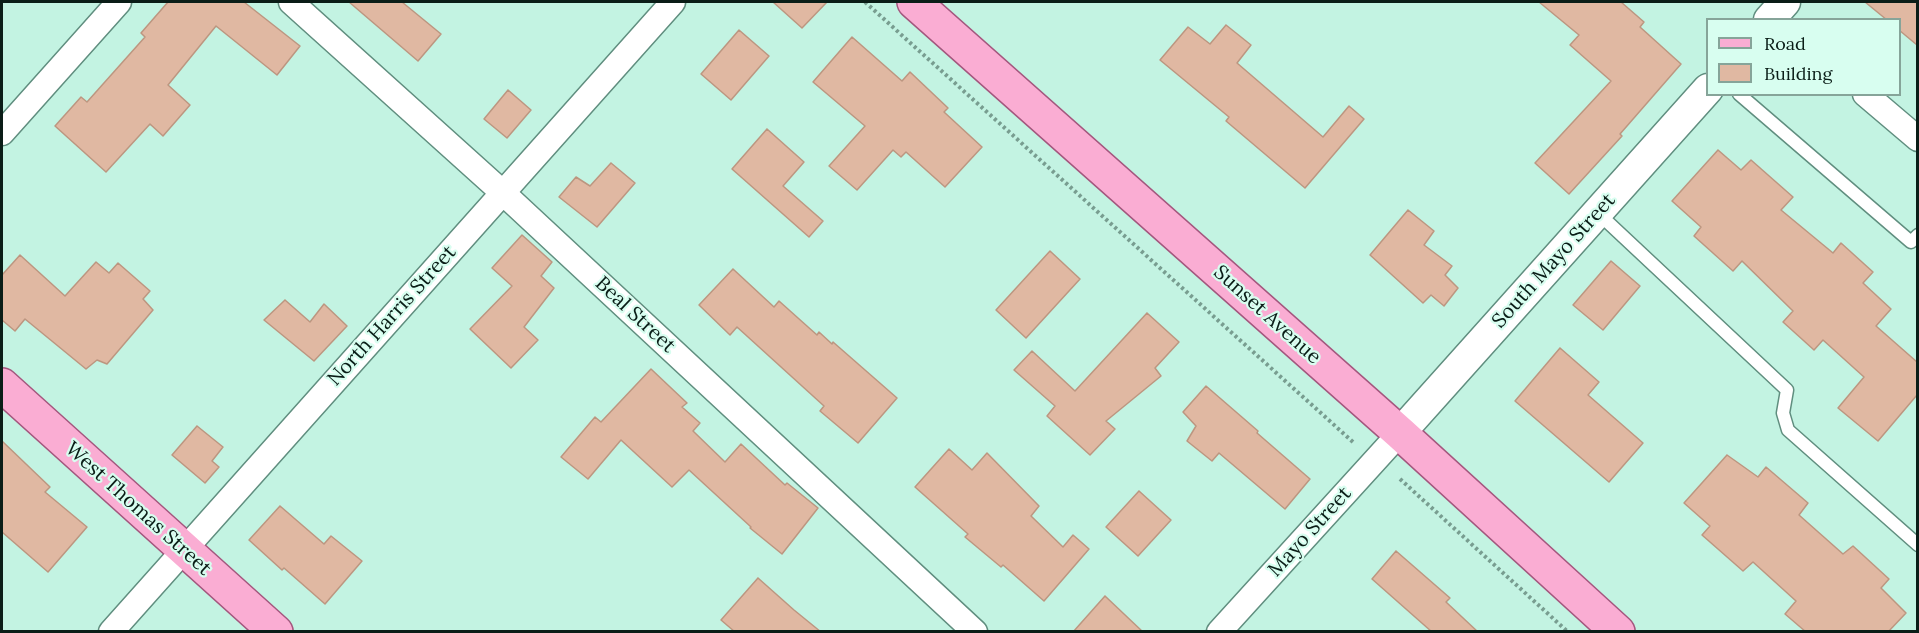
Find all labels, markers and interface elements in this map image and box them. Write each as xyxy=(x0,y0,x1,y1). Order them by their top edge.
legend xyxy=(1706,18,1901,96)
text: Road xyxy=(1764,32,1806,55)
text: Building xyxy=(1764,62,1832,85)
street label: South Mayo Street xyxy=(1487,189,1621,333)
street label: North Harris Street xyxy=(323,241,461,391)
street label: Sunset Avenue xyxy=(1208,261,1326,369)
street label: Beal Street xyxy=(590,272,680,358)
street label: West Thomas Street xyxy=(60,437,216,581)
street label: Mayo Street xyxy=(1263,482,1357,582)

